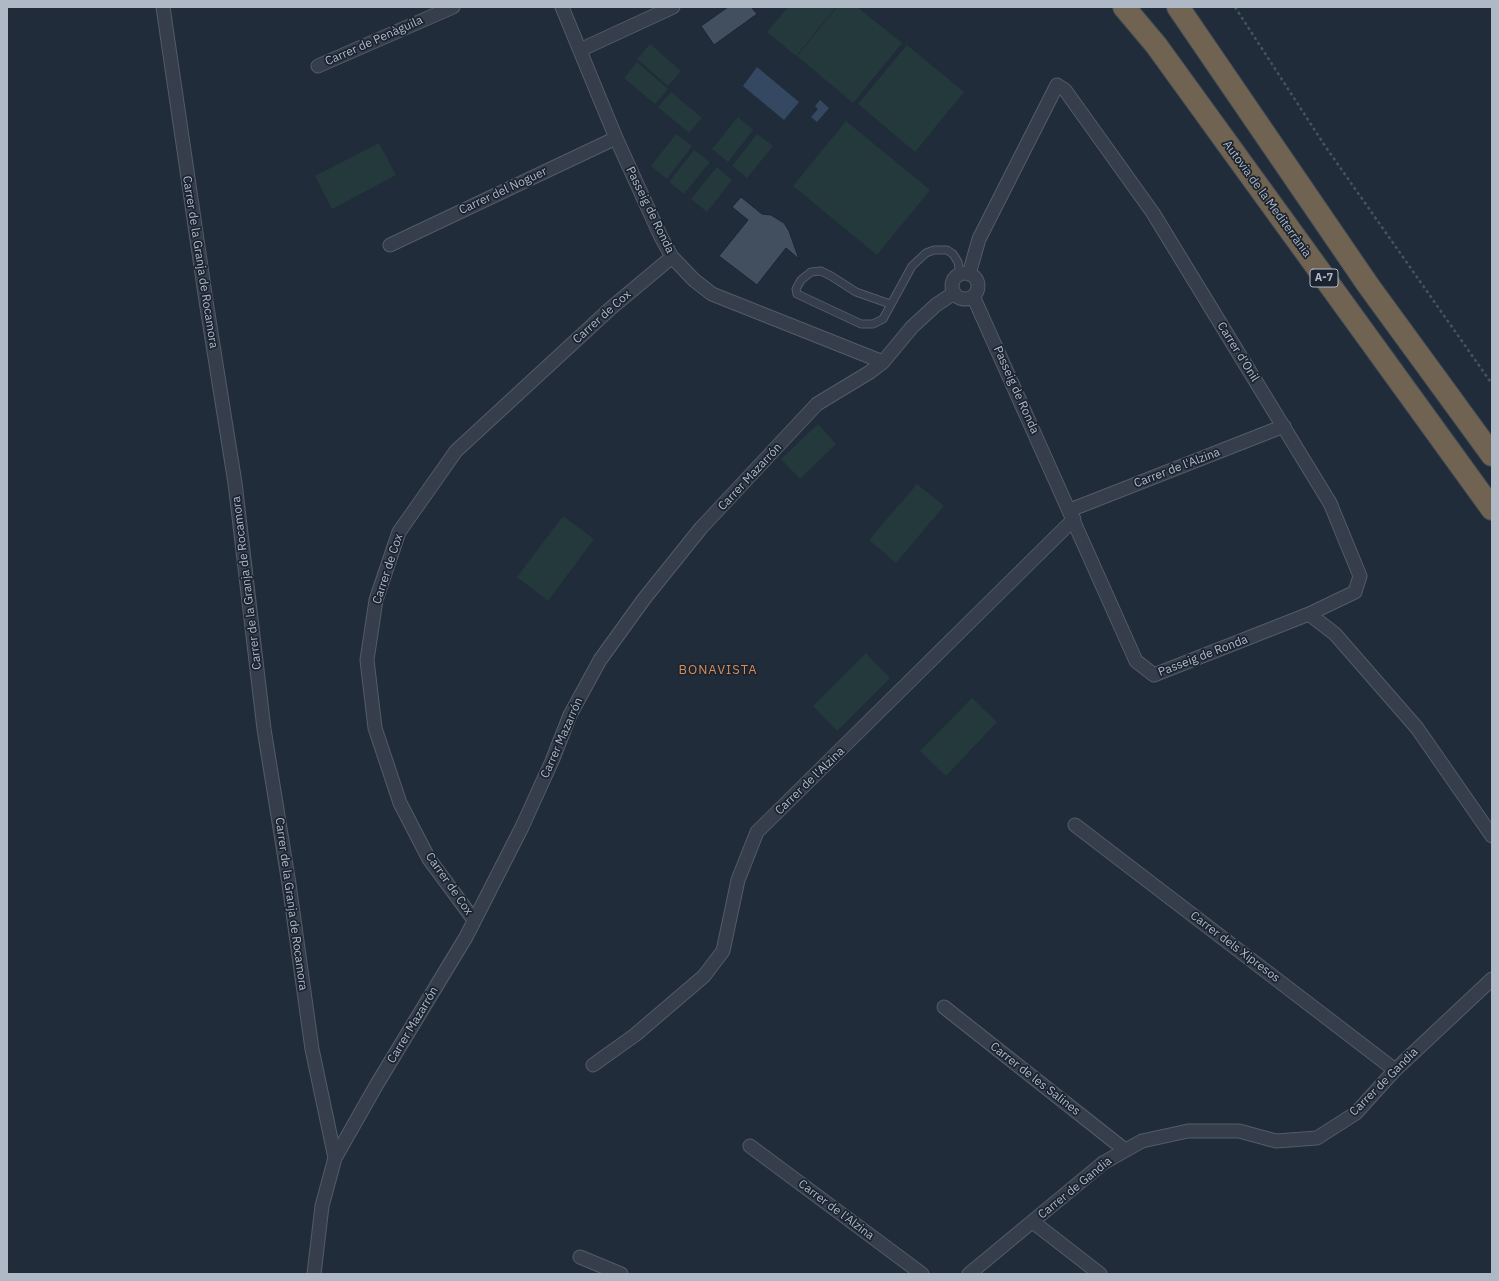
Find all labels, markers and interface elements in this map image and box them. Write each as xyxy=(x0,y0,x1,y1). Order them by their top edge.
street label: Carrer de Penàguila xyxy=(323,13,425,69)
street label: Autovia de la Mediterrània xyxy=(1220,138,1314,260)
street label: Carrer del Noguer xyxy=(457,164,549,218)
street label: Passeig de Ronda xyxy=(623,164,677,256)
street label: Carrer de la Granja de Rocamora xyxy=(179,175,221,349)
road number: A-7 xyxy=(1310,269,1338,287)
street label: Carrer de Cox xyxy=(570,287,634,347)
street label: Carrer d'Onil xyxy=(1214,319,1262,385)
street label: Passeig de Ronda xyxy=(990,344,1042,436)
street label: Carrer Mazarrón xyxy=(715,440,785,514)
street label: Carrer de l'Alzina xyxy=(1132,445,1222,491)
street label: Carrer de la Granja de Rocamora xyxy=(229,496,265,670)
street label: Carrer de Cox xyxy=(370,532,406,606)
street label: Passeig de Ronda xyxy=(1156,632,1250,680)
district label: BONAVISTA xyxy=(678,662,758,678)
street label: Carrer Mazarrón xyxy=(538,695,586,781)
street label: Carrer de l'Alzina xyxy=(772,744,848,818)
street label: Carrer de la Granja de Rocamora xyxy=(272,817,310,991)
street label: Carrer de Cox xyxy=(422,850,476,918)
street label: Carrer dels Xipresos xyxy=(1187,909,1283,985)
street label: Carrer Mazarrón xyxy=(384,984,442,1066)
street label: Carrer de les Salines xyxy=(987,1039,1083,1119)
street label: Carrer de Gandia xyxy=(1347,1045,1421,1119)
street label: Carrer de Gandia xyxy=(1035,1154,1115,1222)
street label: Carrer de l'Alzina xyxy=(795,1177,877,1243)

